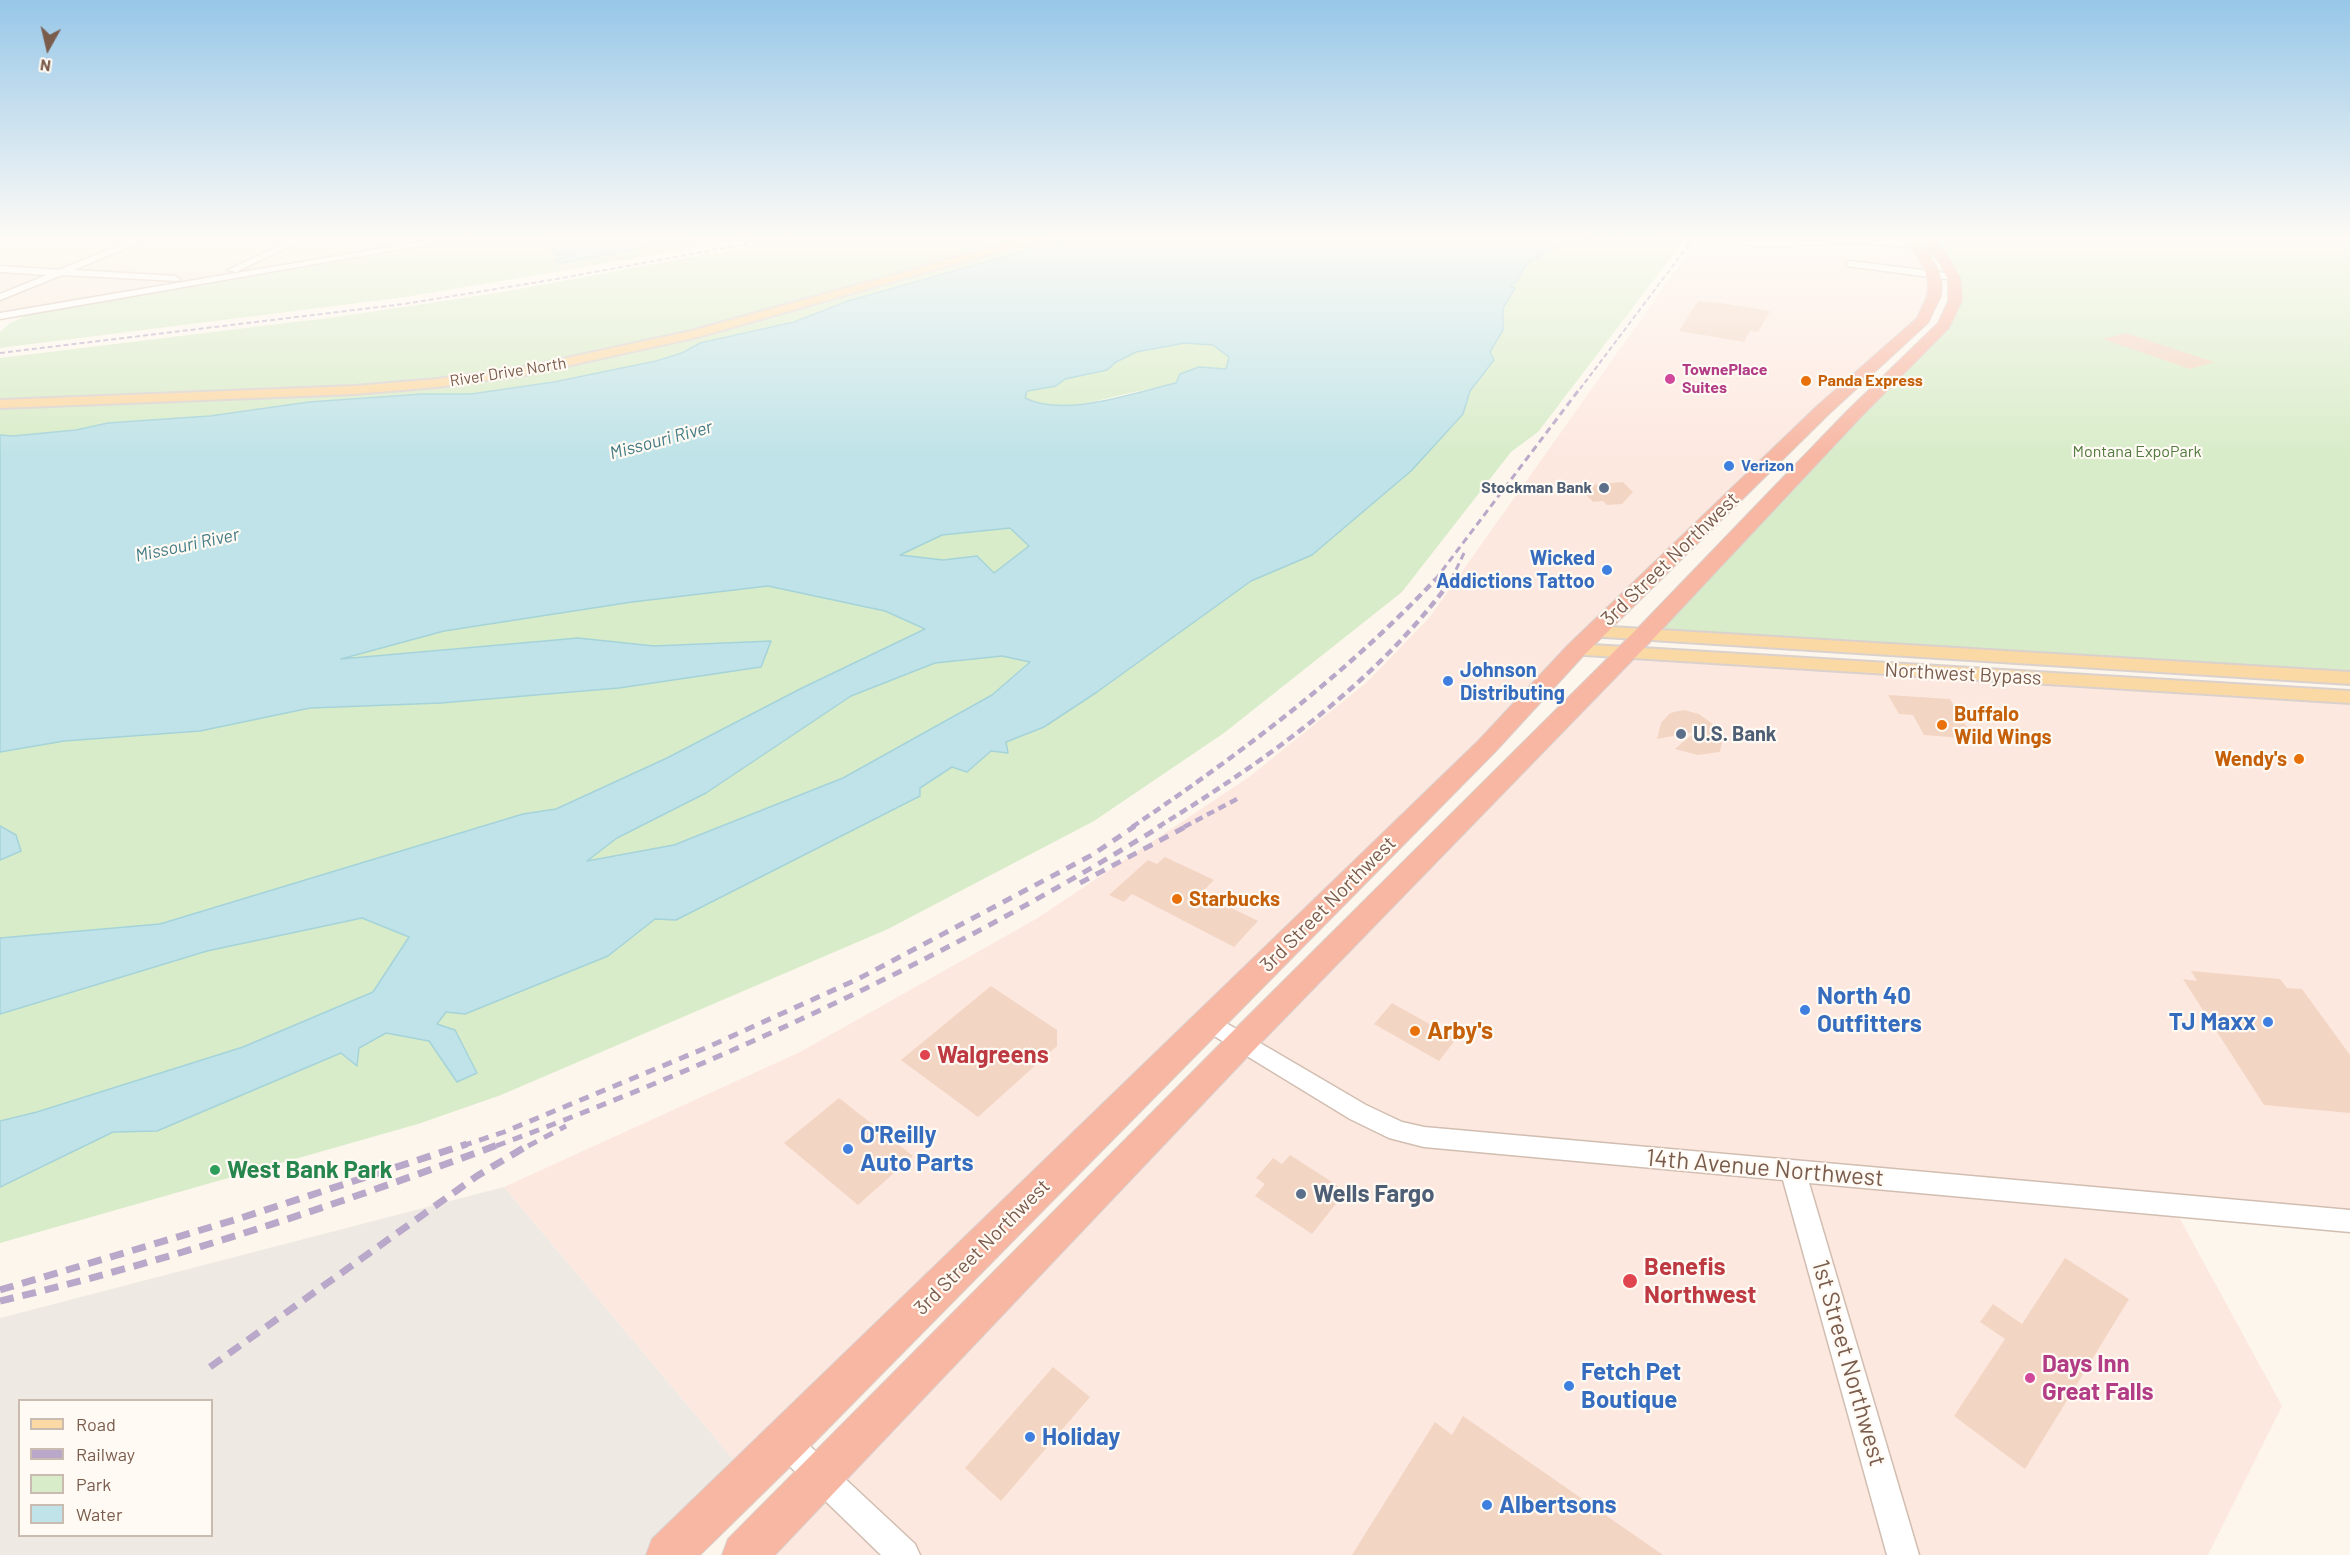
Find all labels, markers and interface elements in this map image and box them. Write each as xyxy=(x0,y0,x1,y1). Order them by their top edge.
north arrow xyxy=(18,18,78,78)
text: N xyxy=(39,56,52,76)
street label: River Drive North xyxy=(448,353,568,391)
place label: TownePlace Suites xyxy=(1682,360,1768,398)
place label: Panda Express xyxy=(1818,371,1923,391)
marker: TownePlace Suites xyxy=(1663,372,1677,386)
marker: Panda Express xyxy=(1799,374,1813,388)
water label: Missouri River xyxy=(607,416,715,464)
park label: Montana ExpoPark xyxy=(2073,442,2201,462)
place label: Verizon xyxy=(1741,456,1794,476)
marker: Verizon xyxy=(1722,459,1736,473)
place label: Stockman Bank xyxy=(1481,478,1592,498)
marker: Stockman Bank xyxy=(1597,481,1611,495)
street label: 3rd Street Northwest xyxy=(1596,487,1744,631)
water label: Missouri River xyxy=(133,523,241,567)
place label: Wicked Addictions Tattoo xyxy=(1436,546,1595,593)
marker: Wicked Addictions Tattoo xyxy=(1600,563,1614,577)
place label: Johnson Distributing xyxy=(1460,658,1565,705)
street label: Northwest Bypass xyxy=(1884,658,2042,690)
marker: Johnson Distributing xyxy=(1441,674,1455,688)
place label: Buffalo Wild Wings xyxy=(1954,702,2052,749)
marker: Buffalo Wild Wings xyxy=(1935,718,1949,732)
place label: U.S. Bank xyxy=(1693,722,1777,746)
marker: U.S. Bank xyxy=(1674,727,1688,741)
place label: Wendy's xyxy=(2215,747,2287,771)
marker: Wendy's xyxy=(2292,752,2306,766)
street label: 3rd Street Northwest xyxy=(1255,831,1401,977)
place label: Starbucks xyxy=(1189,887,1280,911)
marker: Starbucks xyxy=(1170,892,1184,906)
place label: North 40 Outfitters xyxy=(1817,982,1922,1038)
marker: North 40 Outfitters xyxy=(1798,1003,1812,1017)
place label: TJ Maxx xyxy=(2169,1008,2256,1036)
marker: TJ Maxx xyxy=(2261,1015,2275,1029)
place label: Arby's xyxy=(1427,1017,1493,1045)
marker: Arby's xyxy=(1408,1024,1422,1038)
place label: Walgreens xyxy=(937,1041,1049,1069)
marker: Walgreens xyxy=(918,1048,932,1062)
place label: O'Reilly Auto Parts xyxy=(860,1121,974,1177)
marker: O'Reilly Auto Parts xyxy=(841,1142,855,1156)
street label: 14th Avenue Northwest xyxy=(1645,1143,1885,1193)
place label: West Bank Park xyxy=(227,1156,392,1184)
marker: West Bank Park xyxy=(208,1163,222,1177)
street label: 3rd Street Northwest xyxy=(909,1174,1055,1320)
place label: Wells Fargo xyxy=(1313,1180,1435,1208)
marker: Wells Fargo xyxy=(1294,1187,1308,1201)
place label: Benefis Northwest xyxy=(1644,1253,1756,1309)
street label: 1st Street Northwest xyxy=(1806,1256,1892,1470)
marker: Benefis Northwest xyxy=(1621,1272,1639,1290)
place label: Days Inn Great Falls xyxy=(2042,1350,2154,1406)
place label: Fetch Pet Boutique xyxy=(1581,1358,1681,1414)
marker: Days Inn Great Falls xyxy=(2023,1371,2037,1385)
marker: Fetch Pet Boutique xyxy=(1562,1379,1576,1393)
legend xyxy=(18,1399,213,1537)
text: Road xyxy=(76,1413,116,1435)
place label: Holiday xyxy=(1042,1423,1120,1451)
marker: Holiday xyxy=(1023,1430,1037,1444)
text: Railway xyxy=(76,1443,135,1465)
text: Park xyxy=(76,1473,111,1495)
place label: Albertsons xyxy=(1499,1491,1617,1519)
marker: Albertsons xyxy=(1480,1498,1494,1512)
text: Water xyxy=(76,1503,123,1525)

